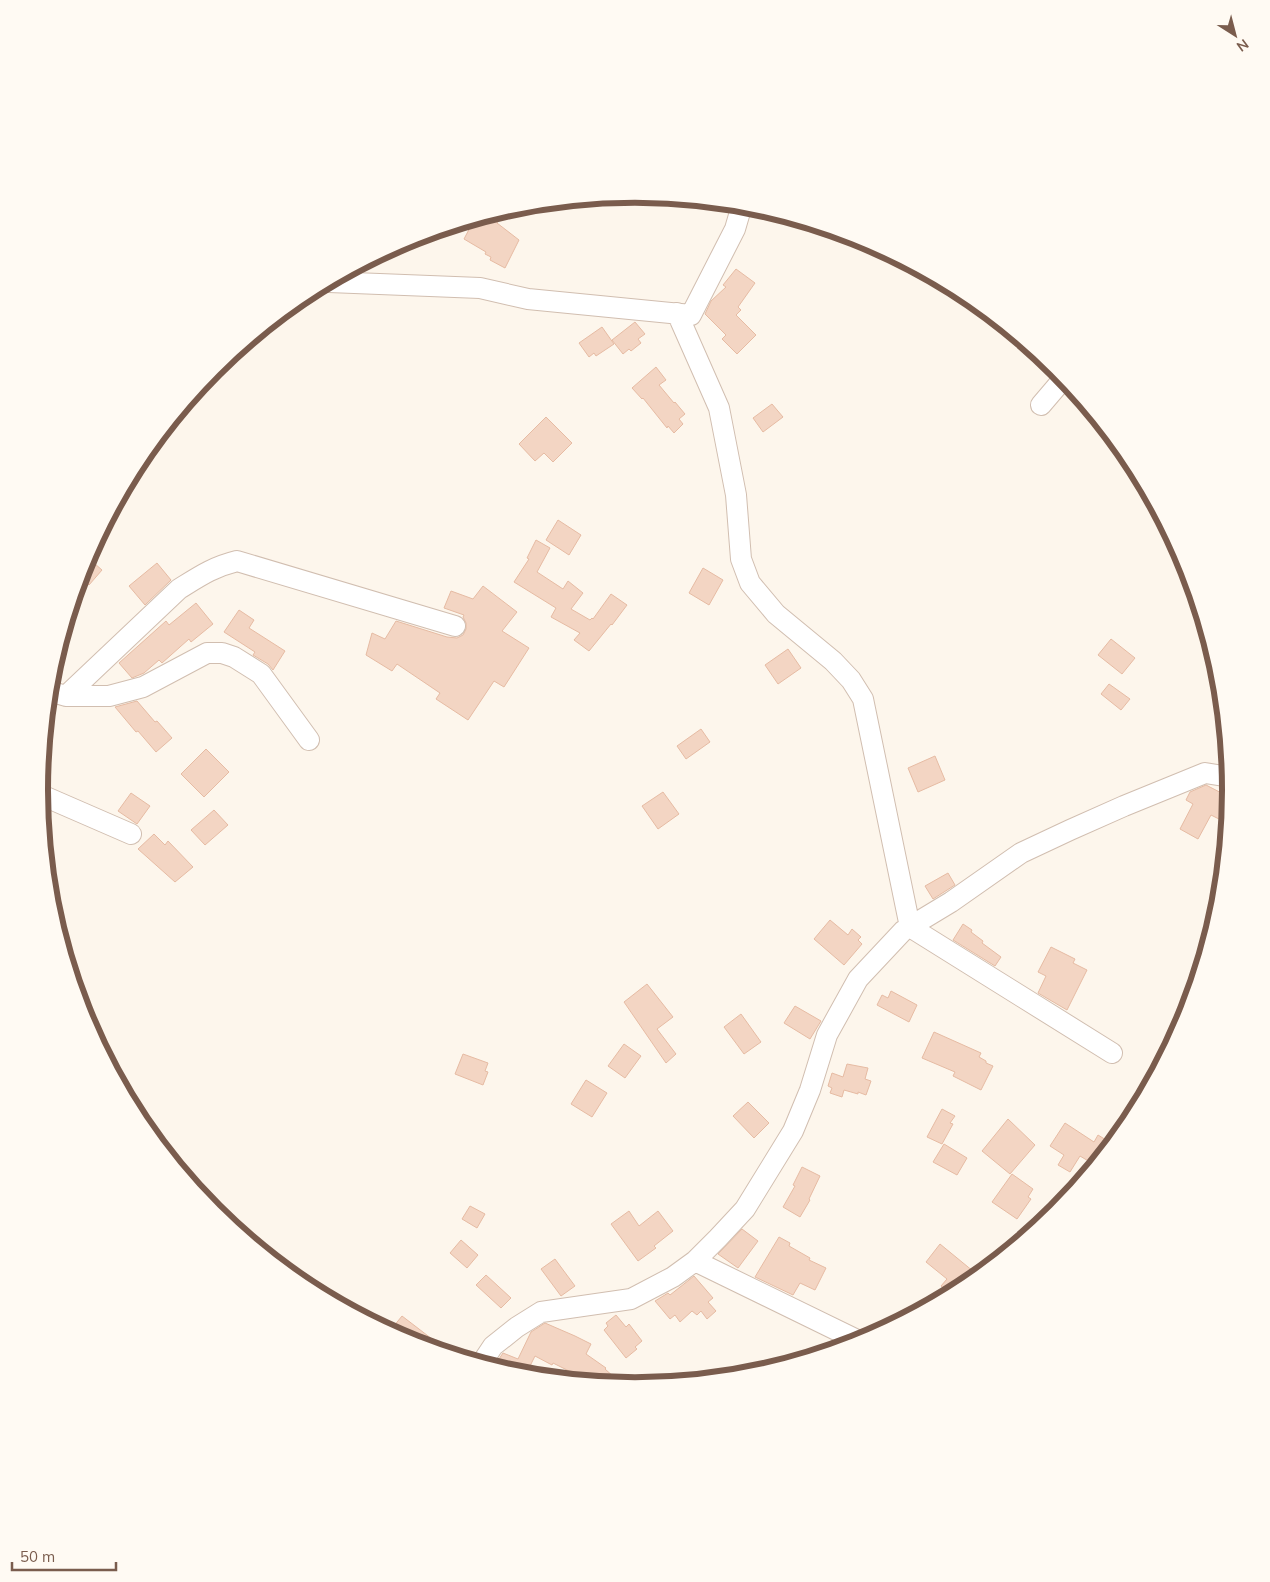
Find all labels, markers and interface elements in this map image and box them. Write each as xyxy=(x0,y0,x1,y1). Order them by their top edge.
north arrow xyxy=(1210,10,1260,60)
text: N xyxy=(1233,35,1252,56)
scale bar xyxy=(12,1540,116,1572)
text: 50 m xyxy=(20,1547,55,1566)

